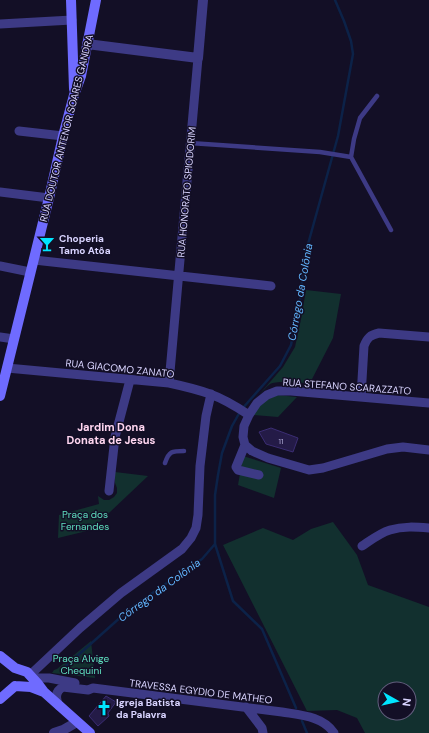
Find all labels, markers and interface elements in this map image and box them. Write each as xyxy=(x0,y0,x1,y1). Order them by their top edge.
street label: RUA DOUTOR ANTENOR SOARES GANDRA xyxy=(37,33,96,223)
street label: RUA HONORATO SPIODORIM xyxy=(174,126,199,258)
place label: Choperia Tamo Atôa xyxy=(59,232,111,257)
bar icon: Choperia Tamo Atôa xyxy=(38,235,56,253)
water label: Córrego da Colônia xyxy=(285,242,315,342)
street label: RUA GIACOMO ZANATO xyxy=(65,356,175,381)
street label: RUA STEFANO SCARAZZATO xyxy=(282,376,412,397)
district label: Jardim Dona Donata de Jesus xyxy=(67,420,156,447)
house number: 11 xyxy=(279,436,284,446)
park label: Praça dos Fernandes xyxy=(61,508,109,533)
water label: Córrego da Colônia xyxy=(115,555,203,625)
park label: Praça Alvige Chequini xyxy=(53,652,109,677)
street label: TRAVESSA EGYDIO DE MATHEO xyxy=(129,676,273,707)
north arrow xyxy=(377,681,417,721)
place label: Igreja Batista da Palavra xyxy=(116,696,180,721)
text: N xyxy=(399,697,414,707)
church icon: Igreja Batista da Palavra xyxy=(95,699,113,717)

